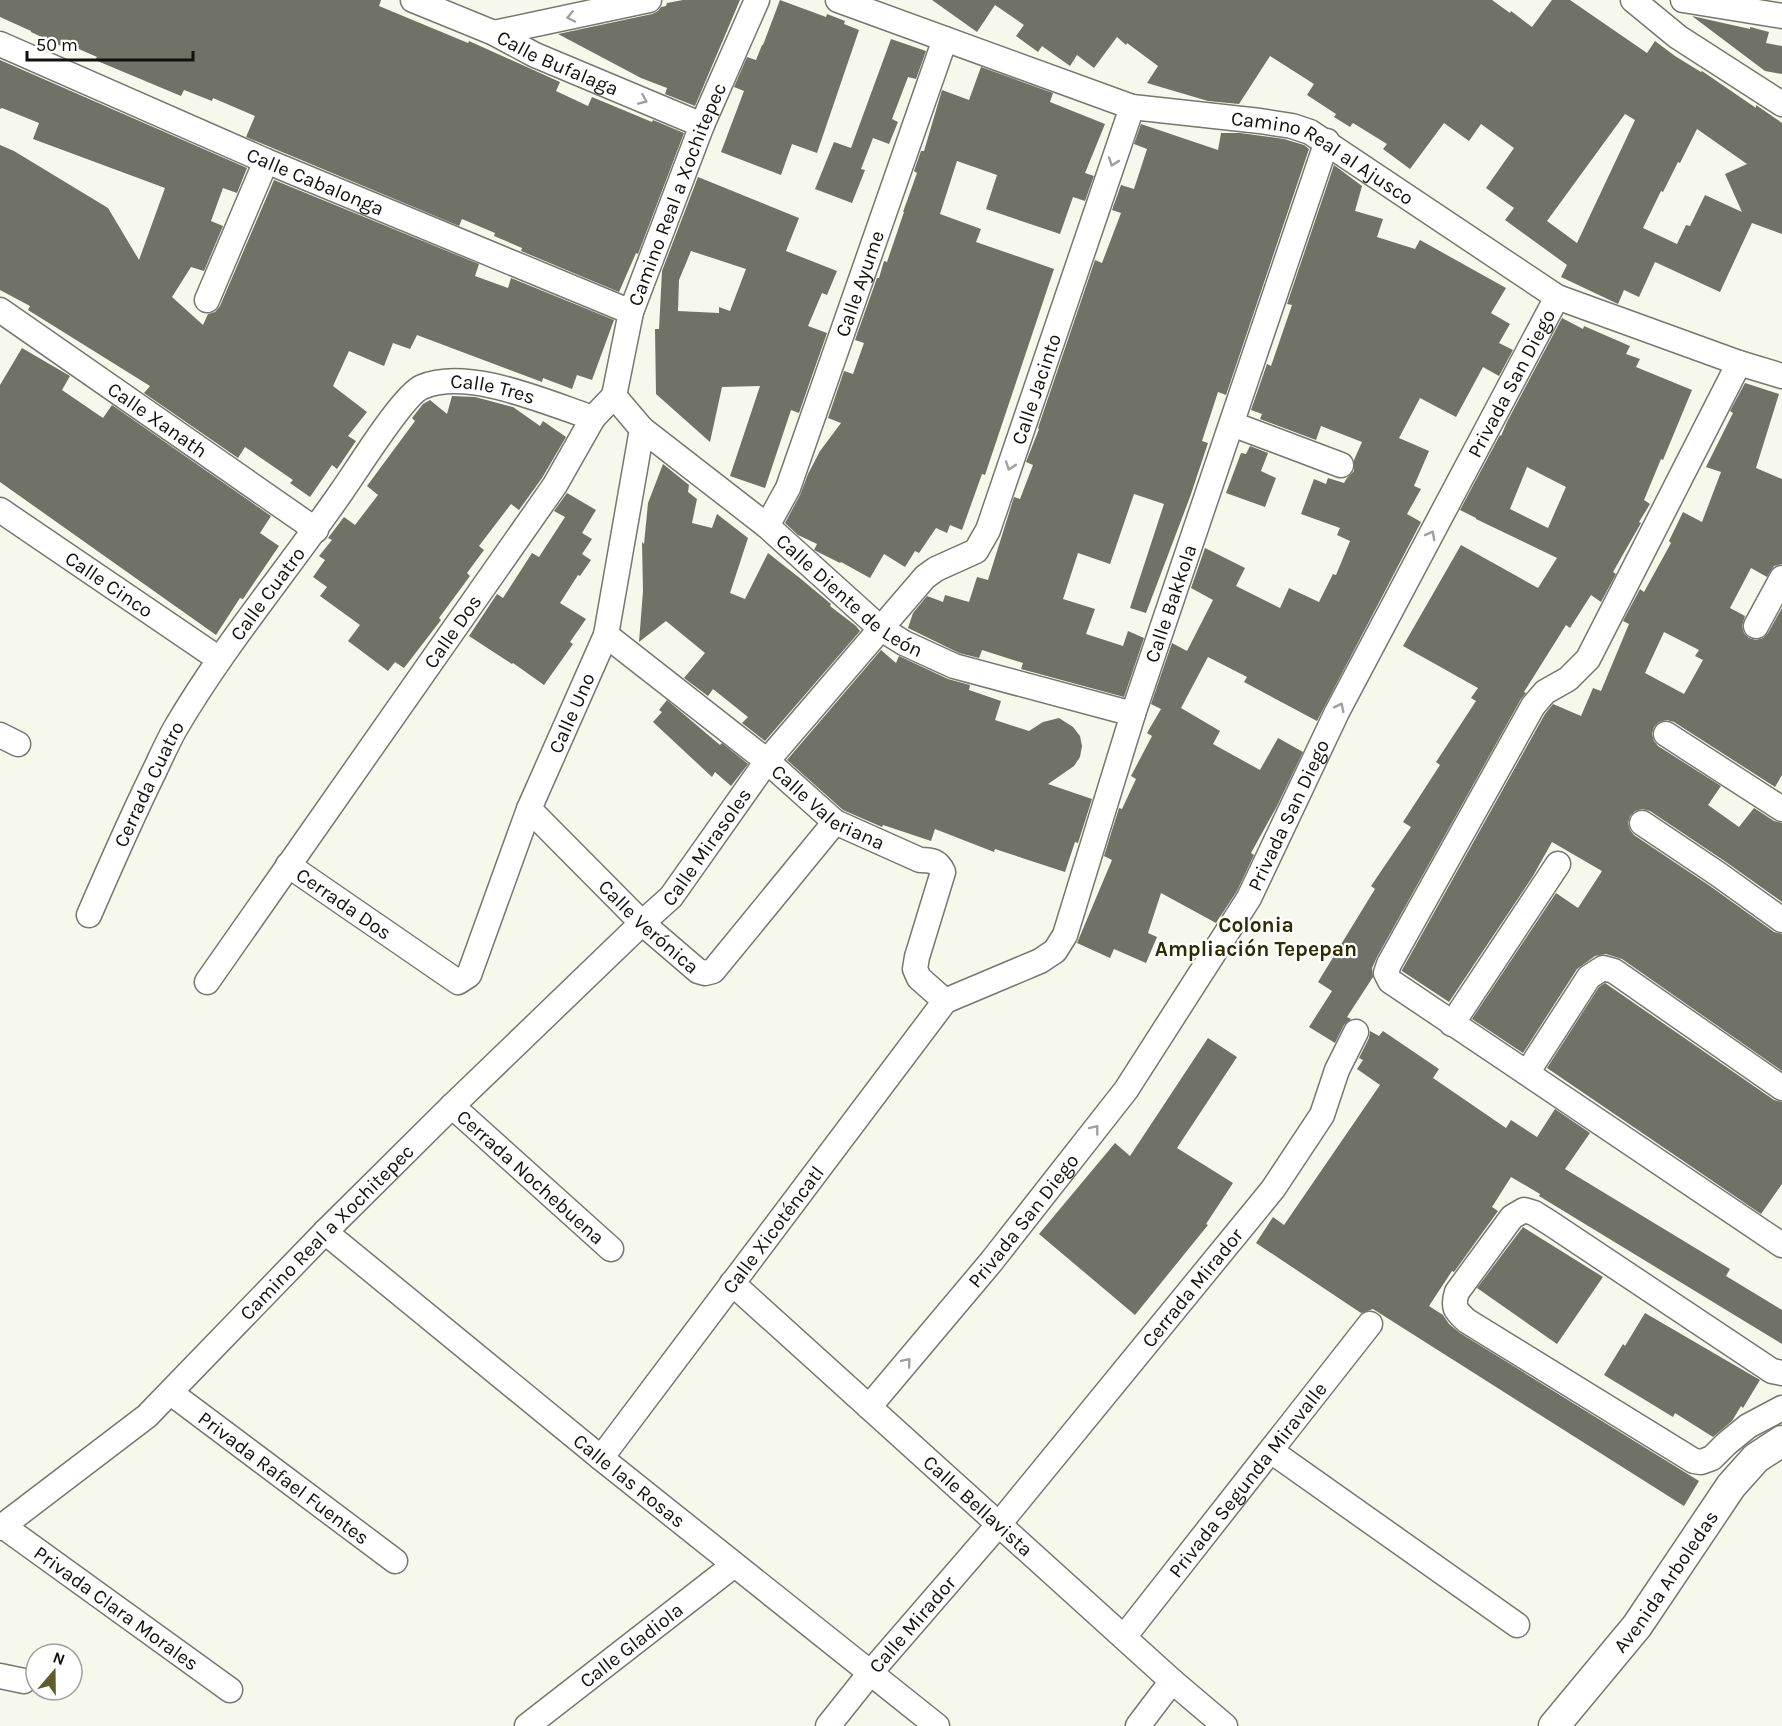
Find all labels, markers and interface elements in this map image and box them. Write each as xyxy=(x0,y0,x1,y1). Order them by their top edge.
one-way arrow xyxy=(566,9,576,22)
scale bar xyxy=(27,24,194,62)
street label: Calle Bufalaga xyxy=(493,26,622,101)
text: 50 m xyxy=(36,34,78,56)
street label: Camino Real a Xochitepec xyxy=(623,79,731,309)
one-way arrow xyxy=(636,93,647,105)
street label: Camino Real al Ajusco xyxy=(1230,107,1418,210)
street label: Calle Cabalonga xyxy=(243,143,387,221)
one-way arrow xyxy=(1108,156,1121,167)
street label: Calle Ayume xyxy=(831,228,889,340)
street label: Privada San Diego xyxy=(1463,305,1560,462)
street label: Calle Jacinto xyxy=(1007,331,1066,448)
street label: Calle Tres xyxy=(450,370,538,409)
street label: Calle Xanath xyxy=(103,378,211,463)
one-way arrow xyxy=(1004,460,1017,471)
street label: Calle Diente de León xyxy=(772,529,926,662)
one-way arrow xyxy=(1424,530,1435,541)
street label: Calle Bakkola xyxy=(1140,542,1202,666)
street label: Calle Cuatro xyxy=(226,543,310,645)
street label: Calle Cinco xyxy=(61,547,157,623)
street label: Calle Dos xyxy=(419,591,486,673)
street label: Calle Uno xyxy=(544,669,600,757)
one-way arrow xyxy=(1333,703,1344,713)
street label: Cerrada Cuatro xyxy=(109,717,189,851)
street label: Privada San Diego xyxy=(1243,736,1334,895)
street label: Calle Valeriana xyxy=(767,760,888,855)
street label: Calle Mirasoles xyxy=(658,784,756,911)
street label: Cerrada Dos xyxy=(292,863,396,945)
street label: Calle Verónica xyxy=(594,875,703,979)
district label: Colonia Ampliación Tepepan xyxy=(1155,913,1357,961)
street label: Cerrada Nochebuena xyxy=(452,1105,609,1249)
one-way arrow xyxy=(1088,1124,1099,1135)
street label: Camino Real a Xochitepec xyxy=(235,1140,419,1325)
street label: Privada San Diego xyxy=(963,1149,1084,1293)
street label: Calle Xicoténcatl xyxy=(718,1161,829,1298)
street label: Cerrada Mirador xyxy=(1137,1223,1249,1352)
one-way arrow xyxy=(900,1358,911,1369)
street label: Privada Segunda Miravalle xyxy=(1164,1378,1332,1582)
street label: Privada Rafael Fuentes xyxy=(194,1407,373,1549)
street label: Calle las Rosas xyxy=(569,1429,690,1533)
street label: Calle Bellavista xyxy=(918,1451,1037,1561)
street label: Avenida Arboledas xyxy=(1609,1506,1723,1657)
street label: Privada Clara Morales xyxy=(29,1541,203,1676)
street label: Calle Mirador xyxy=(864,1571,961,1678)
street label: Calle Gladiola xyxy=(575,1598,688,1693)
north arrow xyxy=(24,1642,84,1702)
text: N xyxy=(50,1647,68,1669)

